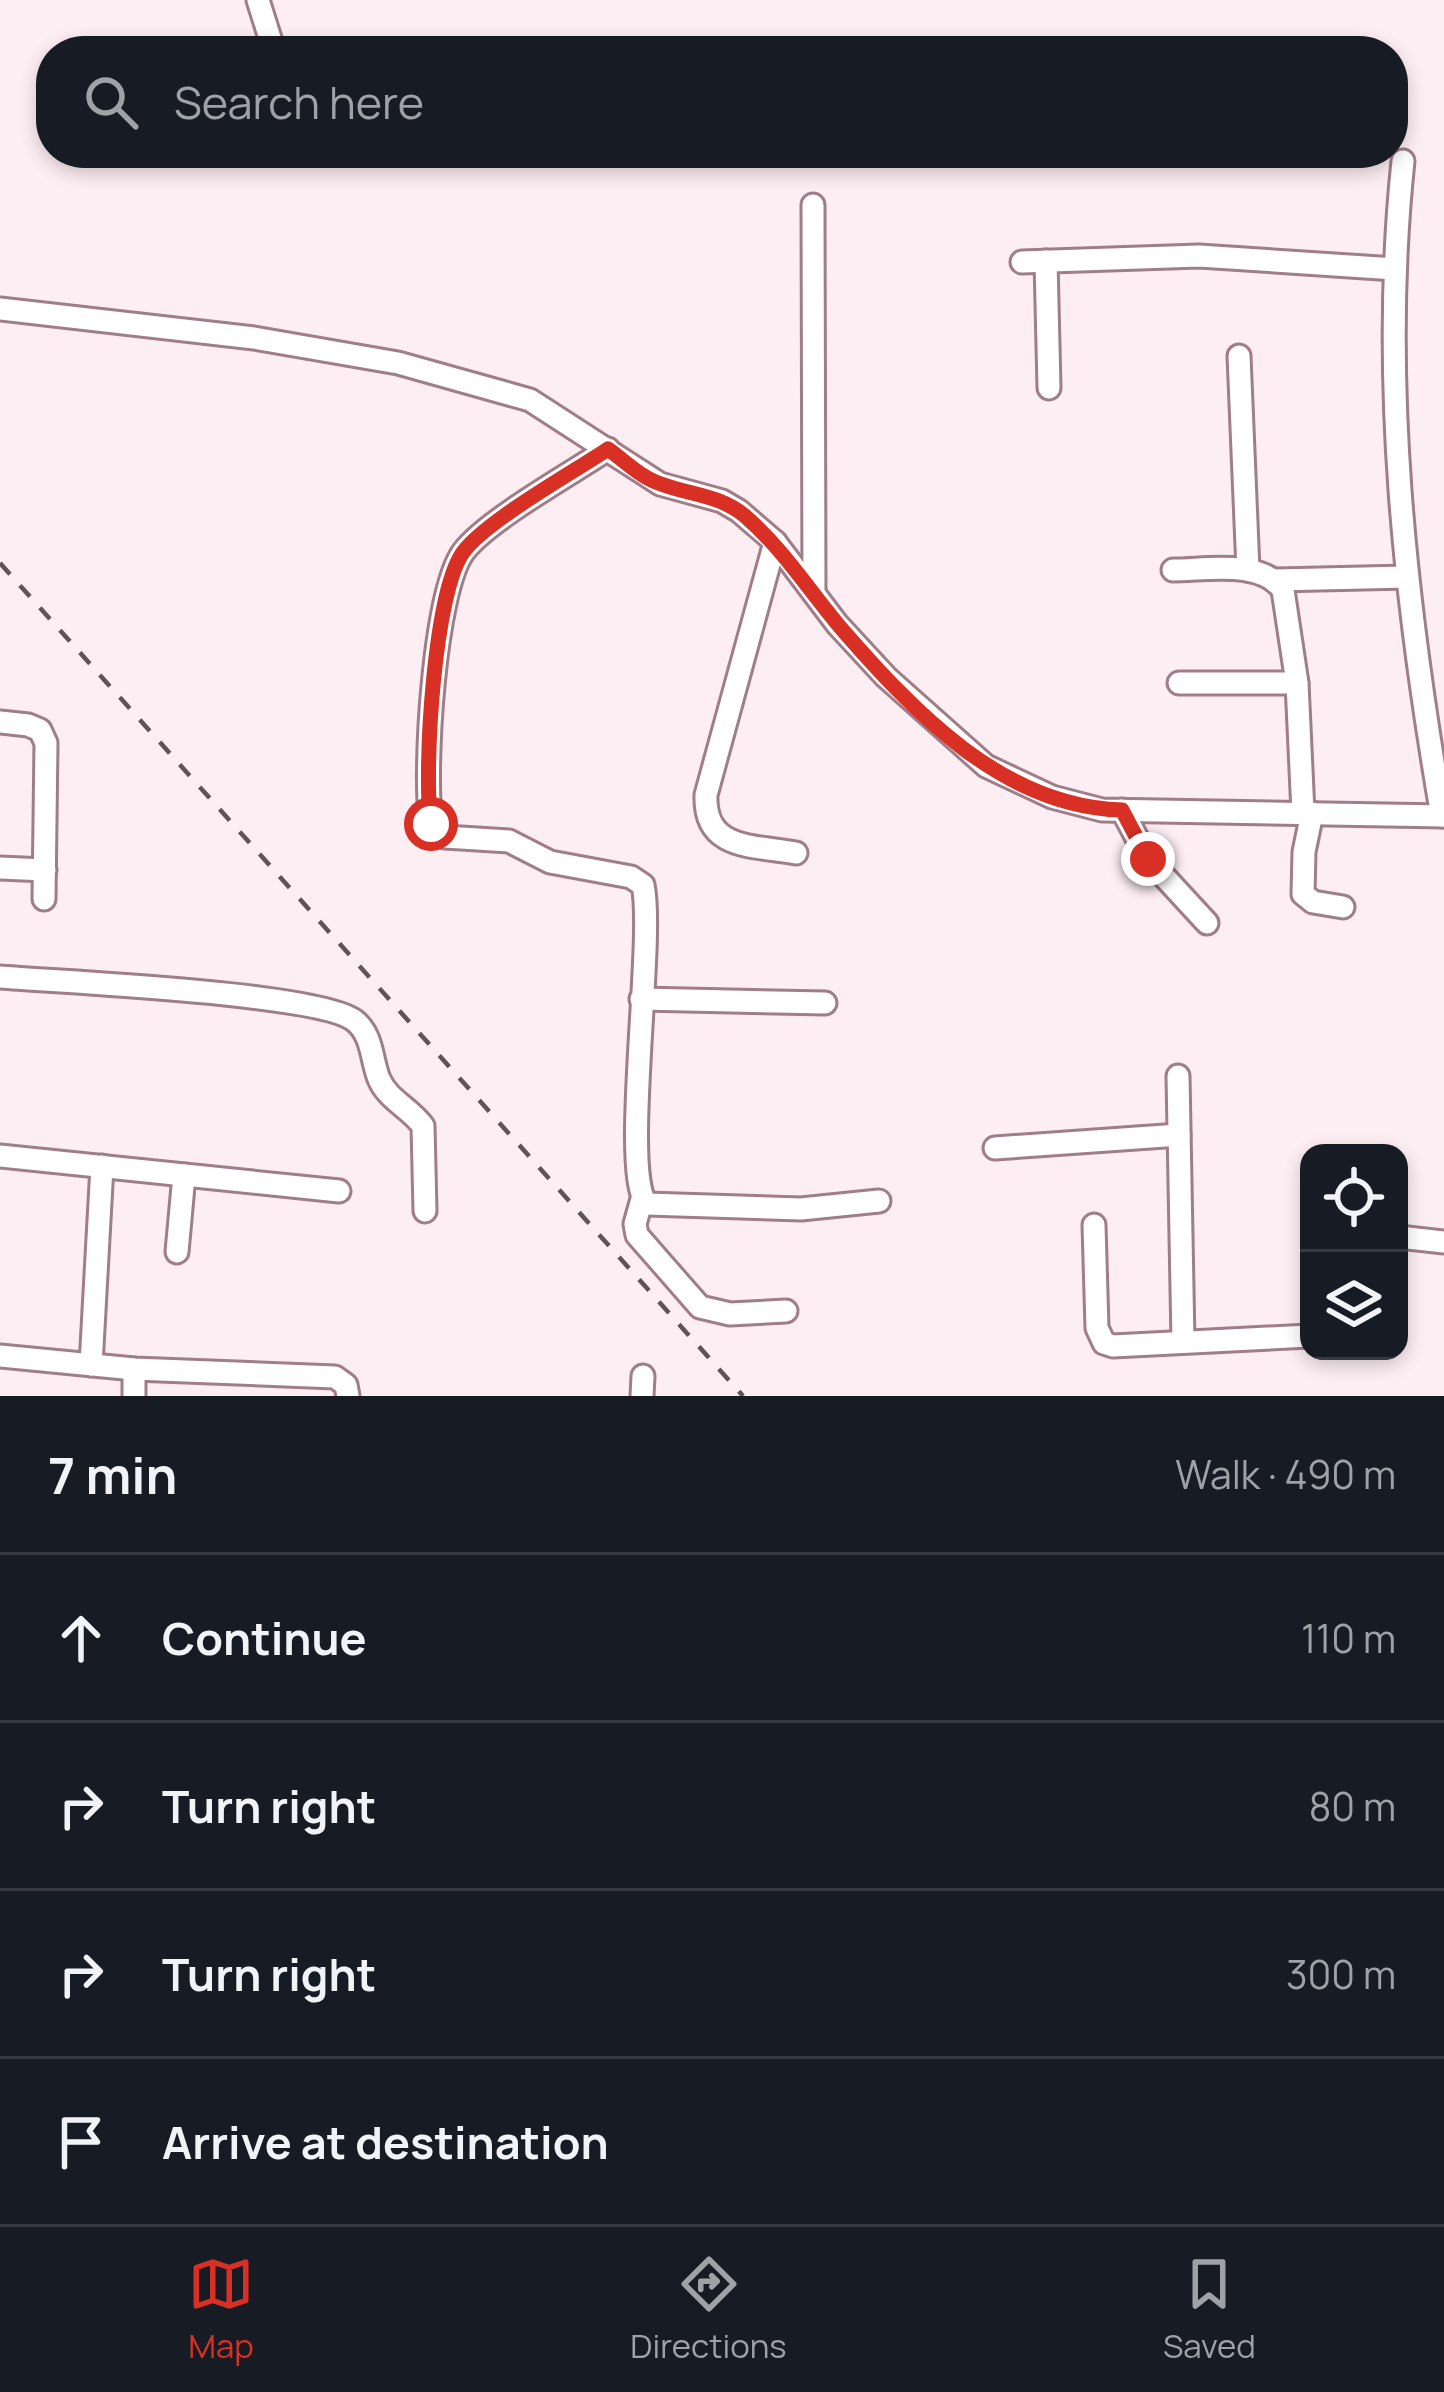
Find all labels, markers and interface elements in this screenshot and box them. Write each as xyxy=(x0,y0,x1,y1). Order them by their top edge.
search box xyxy=(36,36,1408,168)
icon: search xyxy=(78,69,144,135)
text: Search here xyxy=(174,71,424,133)
route start xyxy=(404,797,458,851)
route end xyxy=(1121,832,1175,886)
map controls xyxy=(1300,1144,1408,1360)
button: locate xyxy=(1300,1144,1408,1252)
button: layers xyxy=(1300,1252,1408,1360)
text: 7 min xyxy=(48,1440,177,1509)
text: Walk · 490 m xyxy=(1175,1447,1396,1501)
icon: ahead xyxy=(48,1605,114,1671)
text: Continue xyxy=(162,1607,367,1669)
text: 110 m xyxy=(1301,1611,1396,1665)
icon: right xyxy=(48,1773,114,1839)
text: Turn right xyxy=(162,1775,376,1837)
text: 80 m xyxy=(1309,1779,1396,1833)
icon: right xyxy=(48,1941,114,2007)
text: Turn right xyxy=(162,1943,376,2005)
text: 300 m xyxy=(1286,1947,1396,2001)
icon: arrive xyxy=(48,2109,114,2175)
text: Arrive at destination xyxy=(162,2111,609,2173)
tab: Map xyxy=(188,2251,254,2368)
tab: Directions xyxy=(630,2251,787,2368)
tab: Saved xyxy=(1163,2251,1256,2368)

